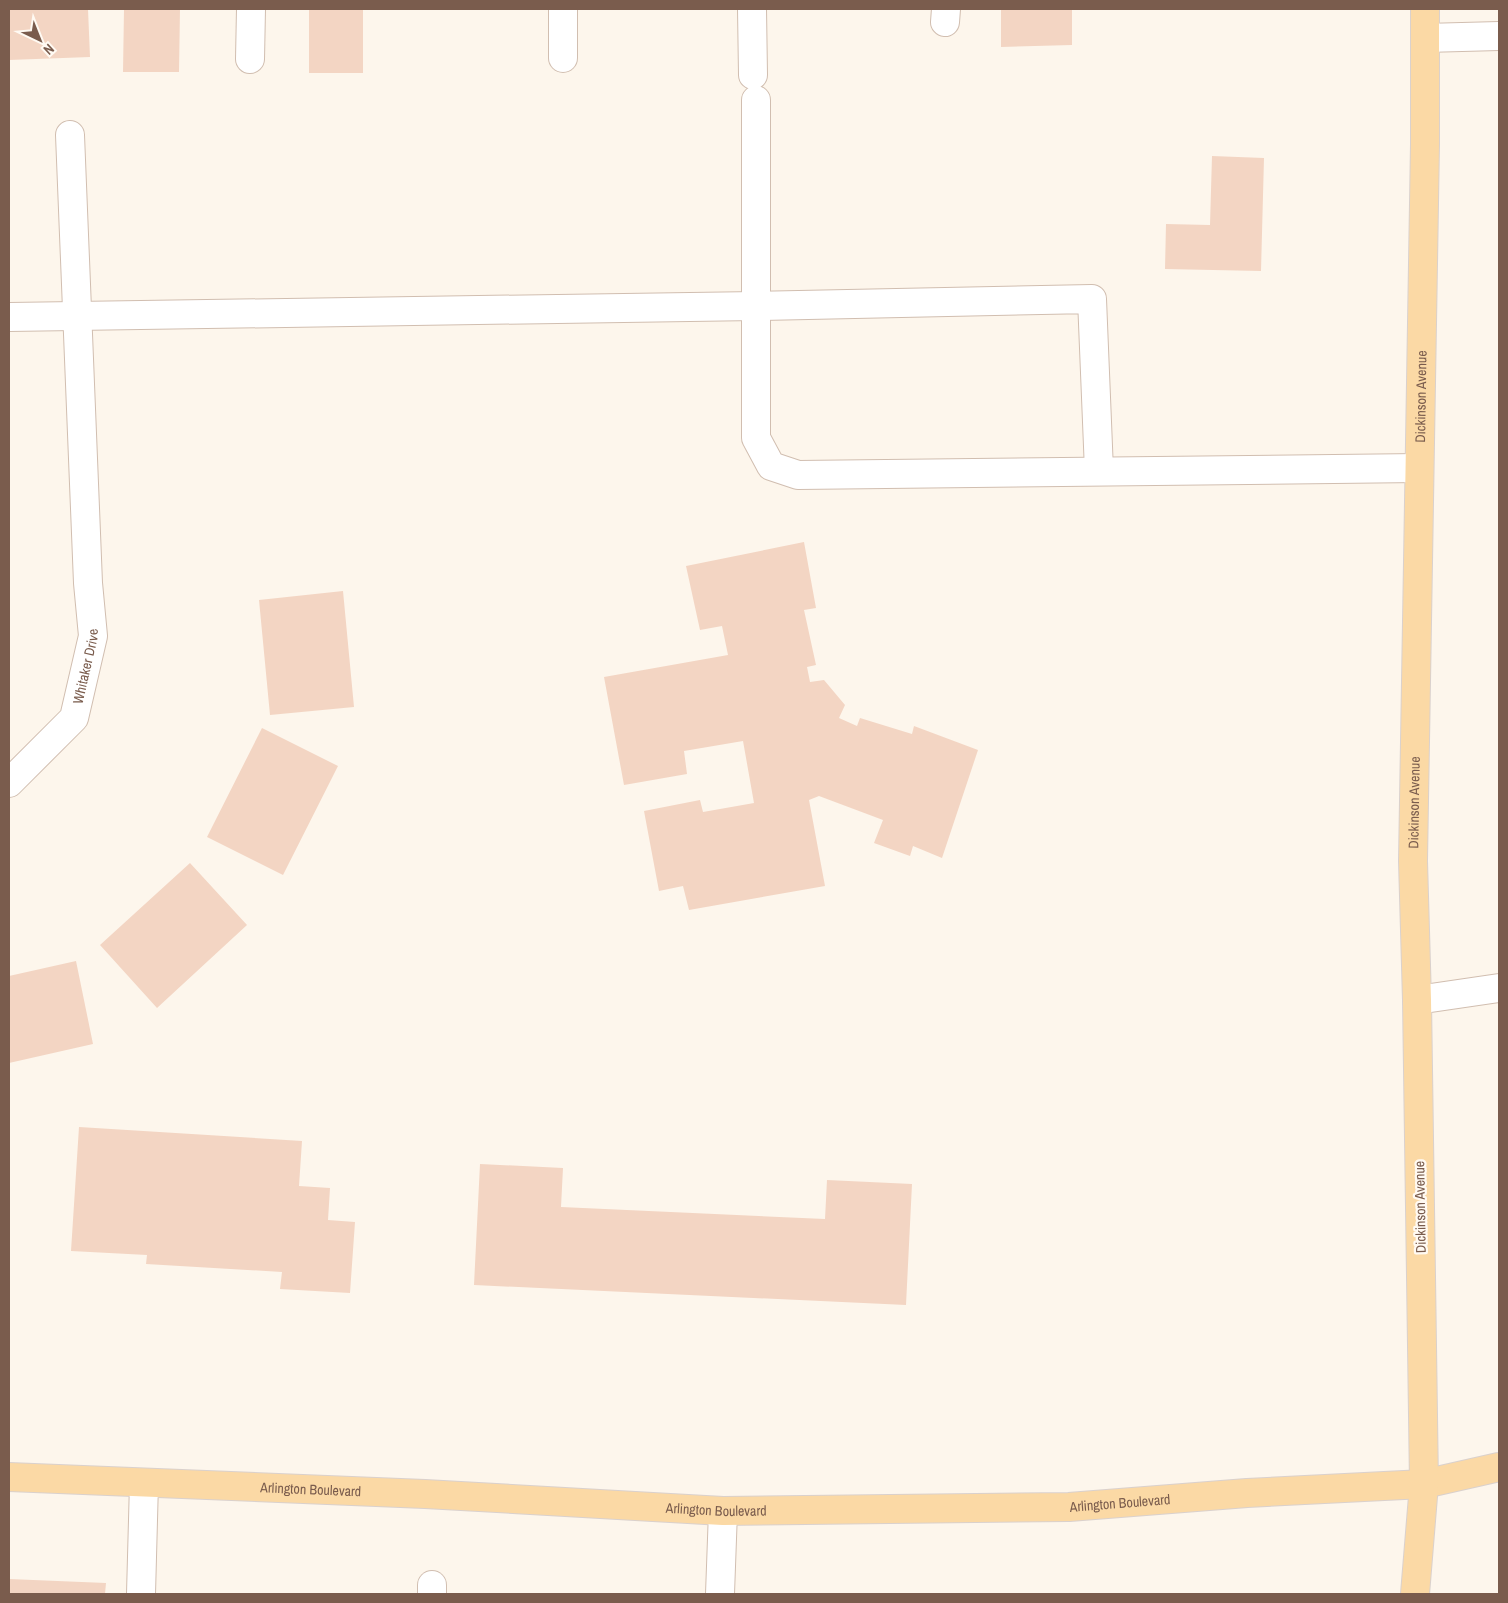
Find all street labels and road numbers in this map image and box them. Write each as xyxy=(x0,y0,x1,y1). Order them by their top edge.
street label: Dickinson Avenue xyxy=(1411,350,1431,443)
street label: Whitaker Drive xyxy=(69,628,102,706)
street label: Dickinson Avenue xyxy=(1404,756,1424,849)
street label: Dickinson Avenue xyxy=(1410,1161,1430,1253)
street label: Arlington Boulevard xyxy=(259,1478,362,1500)
street label: Arlington Boulevard xyxy=(1068,1490,1171,1516)
street label: Arlington Boulevard xyxy=(664,1499,767,1520)

